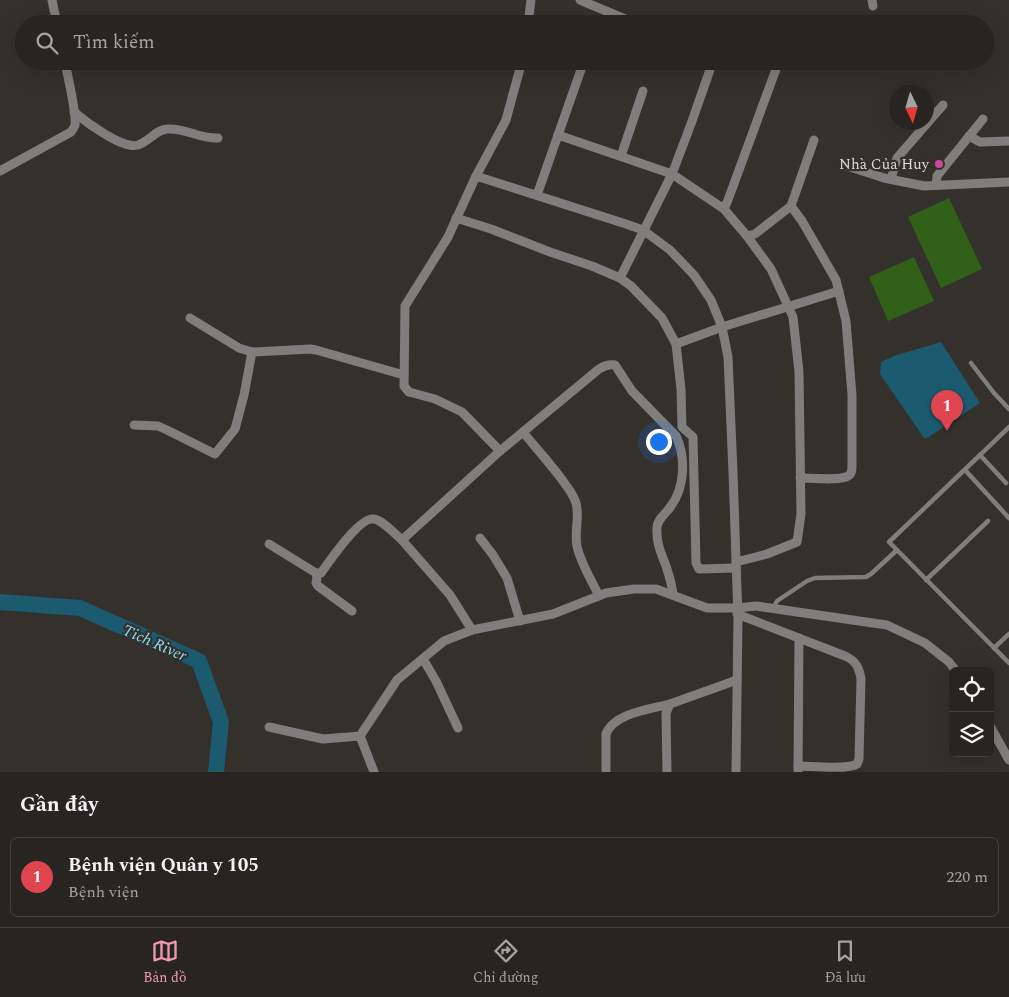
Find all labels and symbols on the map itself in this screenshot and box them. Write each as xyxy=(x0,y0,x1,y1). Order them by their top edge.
north arrow xyxy=(889,85,934,130)
place label: Nhà Của Huy xyxy=(839,153,930,176)
marker: Nhà Của Huy xyxy=(933,158,945,170)
pin: 1 xyxy=(931,390,963,431)
your location xyxy=(646,429,672,455)
water label: Tich River xyxy=(119,618,191,668)

